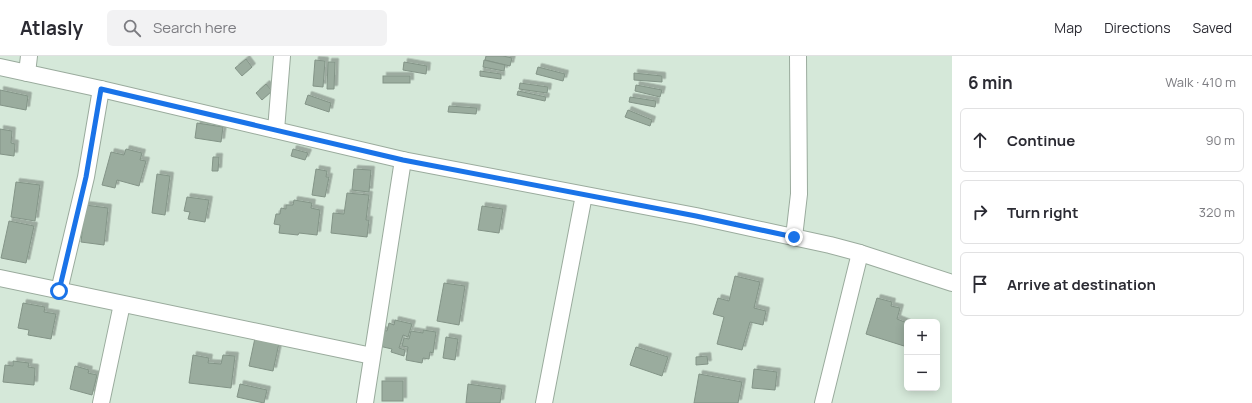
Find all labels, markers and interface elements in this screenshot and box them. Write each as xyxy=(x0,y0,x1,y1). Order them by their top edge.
search box xyxy=(107,10,387,46)
text: Atlasly xyxy=(20,15,83,41)
icon: search xyxy=(121,17,143,39)
text: Search here xyxy=(153,17,236,38)
text: Map xyxy=(1054,18,1082,37)
text: Directions xyxy=(1104,18,1171,37)
text: Saved xyxy=(1193,18,1232,37)
text: 6 min xyxy=(968,71,1013,94)
text: Walk · 410 m xyxy=(1165,73,1236,91)
icon: ahead xyxy=(969,129,991,151)
text: Continue xyxy=(1007,130,1075,151)
text: 90 m xyxy=(1205,131,1235,149)
icon: right xyxy=(969,201,991,223)
text: Turn right xyxy=(1007,202,1078,223)
text: 320 m xyxy=(1199,203,1235,221)
route end xyxy=(785,228,803,246)
icon: arrive xyxy=(969,273,991,295)
text: Arrive at destination xyxy=(1007,274,1156,295)
route start xyxy=(50,282,68,300)
map controls xyxy=(904,319,940,391)
button: + xyxy=(904,319,940,355)
button: − xyxy=(904,355,940,391)

